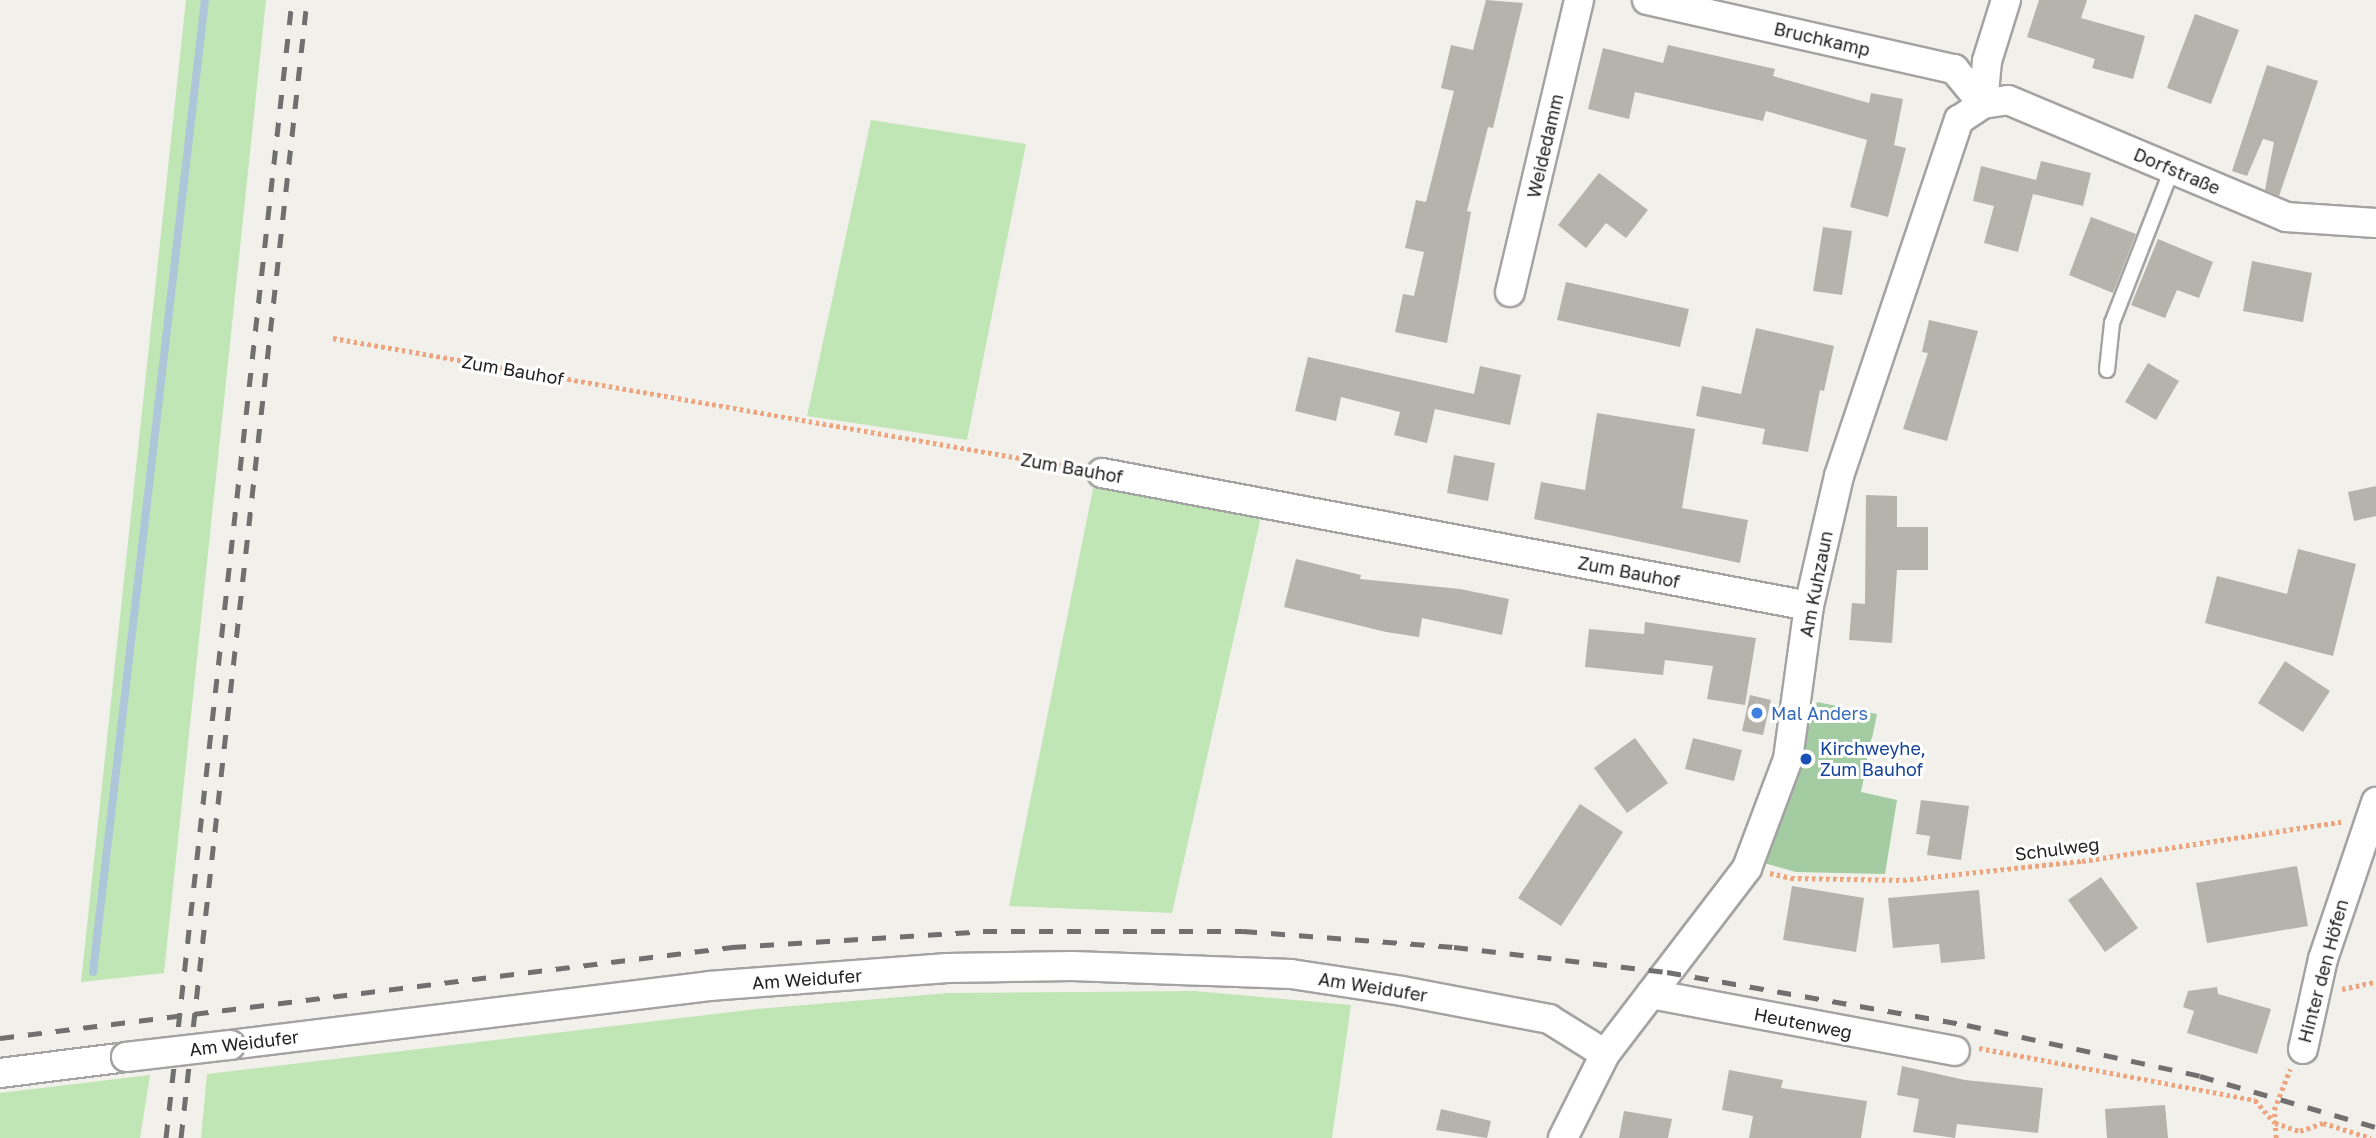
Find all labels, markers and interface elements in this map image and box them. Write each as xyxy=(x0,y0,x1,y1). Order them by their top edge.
street label: Bruchkamp xyxy=(1772,17,1872,61)
street label: Weidedamm xyxy=(1523,92,1567,200)
street label: Dorfstraße xyxy=(2130,143,2224,199)
street label: Zum Bauhof xyxy=(460,350,566,390)
street label: Zum Bauhof xyxy=(1019,448,1125,488)
street label: Am Kuhzaun xyxy=(1795,529,1837,639)
street label: Zum Bauhof xyxy=(1576,552,1682,592)
place label: Mal Anders xyxy=(1771,702,1868,724)
marker: Mal Anders xyxy=(1749,705,1765,721)
place label: Kirchweyhe, Zum Bauhof xyxy=(1820,738,1926,780)
marker: Kirchweyhe, Zum Bauhof xyxy=(1798,751,1814,767)
street label: Schulweg xyxy=(2014,833,2100,865)
street label: Hinter den Höfen xyxy=(2293,897,2353,1045)
street label: Am Weidufer xyxy=(751,964,863,994)
street label: Am Weidufer xyxy=(1317,968,1429,1006)
street label: Heutenweg xyxy=(1752,1003,1854,1043)
street label: Am Weidufer xyxy=(188,1026,300,1060)

